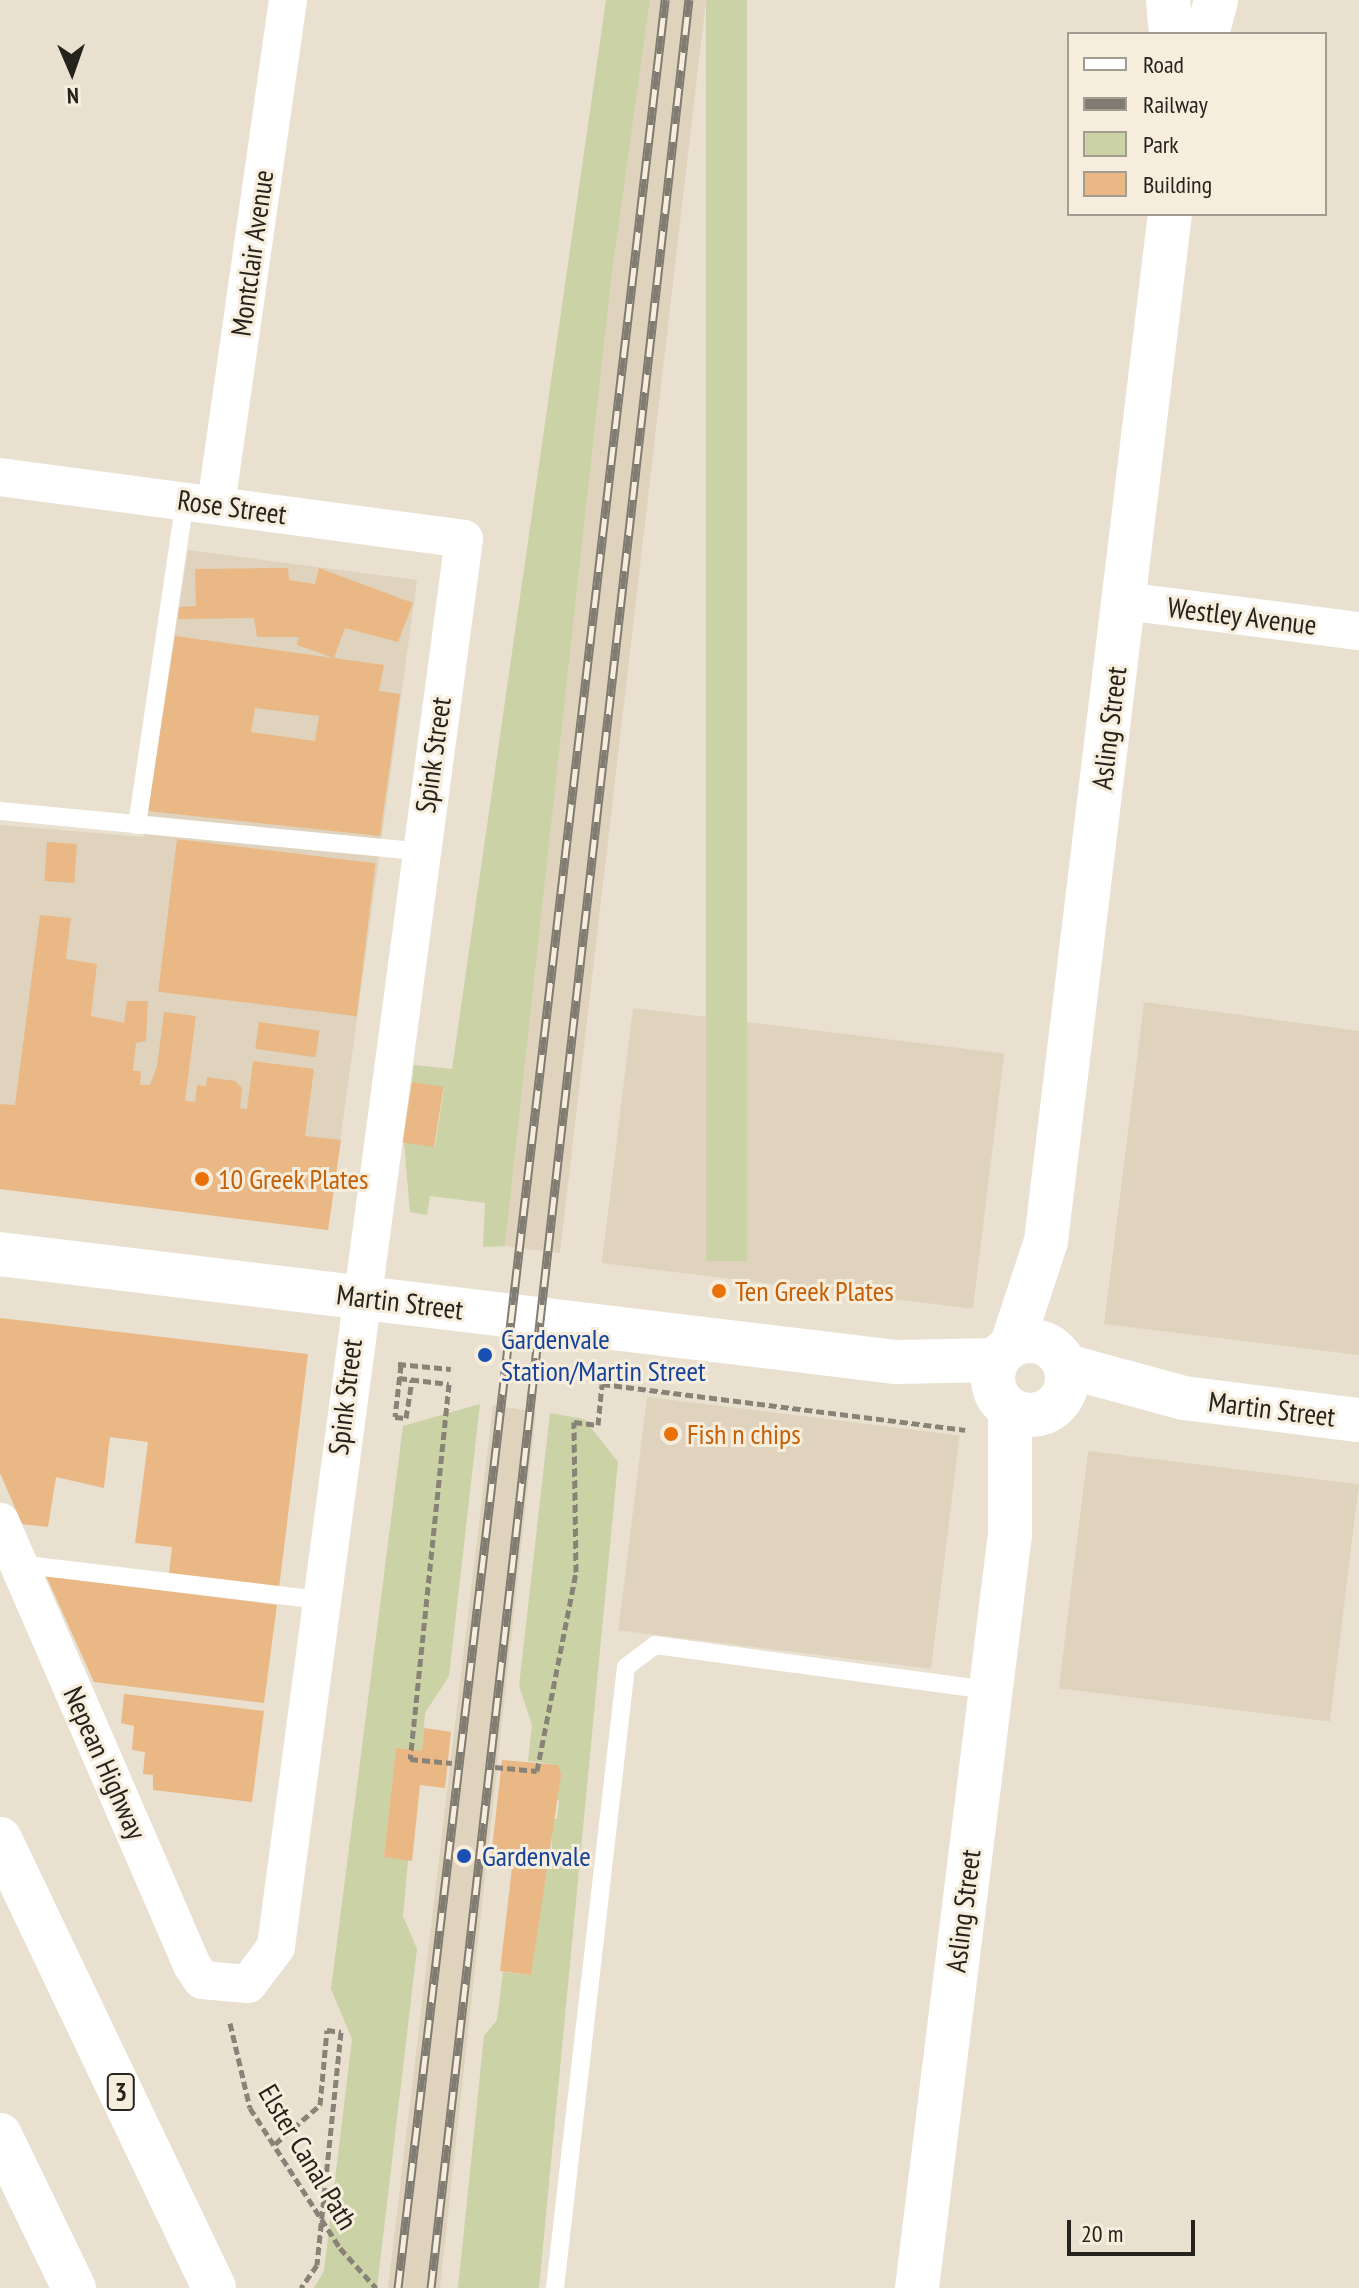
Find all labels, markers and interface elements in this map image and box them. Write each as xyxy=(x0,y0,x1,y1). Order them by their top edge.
north arrow xyxy=(32,32,112,112)
legend xyxy=(1067,32,1327,216)
text: Road xyxy=(1143,49,1184,80)
text: N xyxy=(66,82,79,110)
text: Railway xyxy=(1143,89,1208,120)
text: Park xyxy=(1143,129,1179,160)
street label: Montclair Avenue xyxy=(224,168,280,338)
text: Building xyxy=(1143,169,1212,200)
street label: Rose Street xyxy=(176,483,288,531)
street label: Westley Avenue xyxy=(1165,590,1319,642)
street label: Asling Street xyxy=(1085,665,1133,791)
street label: Spink Street xyxy=(408,695,458,815)
place label: 10 Greek Plates xyxy=(218,1162,369,1196)
marker: 10 Greek Plates xyxy=(193,1170,211,1188)
place label: Ten Greek Plates xyxy=(735,1274,894,1308)
street label: Martin Street xyxy=(335,1278,465,1326)
marker: Ten Greek Plates xyxy=(710,1282,728,1300)
place label: Gardenvale Station/Martin Street xyxy=(501,1322,706,1388)
street label: Spink Street xyxy=(321,1337,369,1457)
marker: Gardenvale Station/Martin Street xyxy=(476,1346,494,1364)
street label: Martin Street xyxy=(1207,1385,1337,1433)
place label: Fish n chips xyxy=(687,1417,801,1451)
marker: Fish n chips xyxy=(662,1425,680,1443)
street label: Nepean Highway xyxy=(56,1681,154,1845)
place label: Gardenvale xyxy=(482,1839,591,1873)
marker: Gardenvale xyxy=(453,1845,475,1867)
street label: Asling Street xyxy=(939,1848,987,1974)
road number: 3 xyxy=(105,2070,137,2114)
street label: Elster Canal Path xyxy=(252,2078,364,2236)
scale bar xyxy=(1071,2204,1199,2254)
text: 20 m xyxy=(1081,2218,1123,2249)

